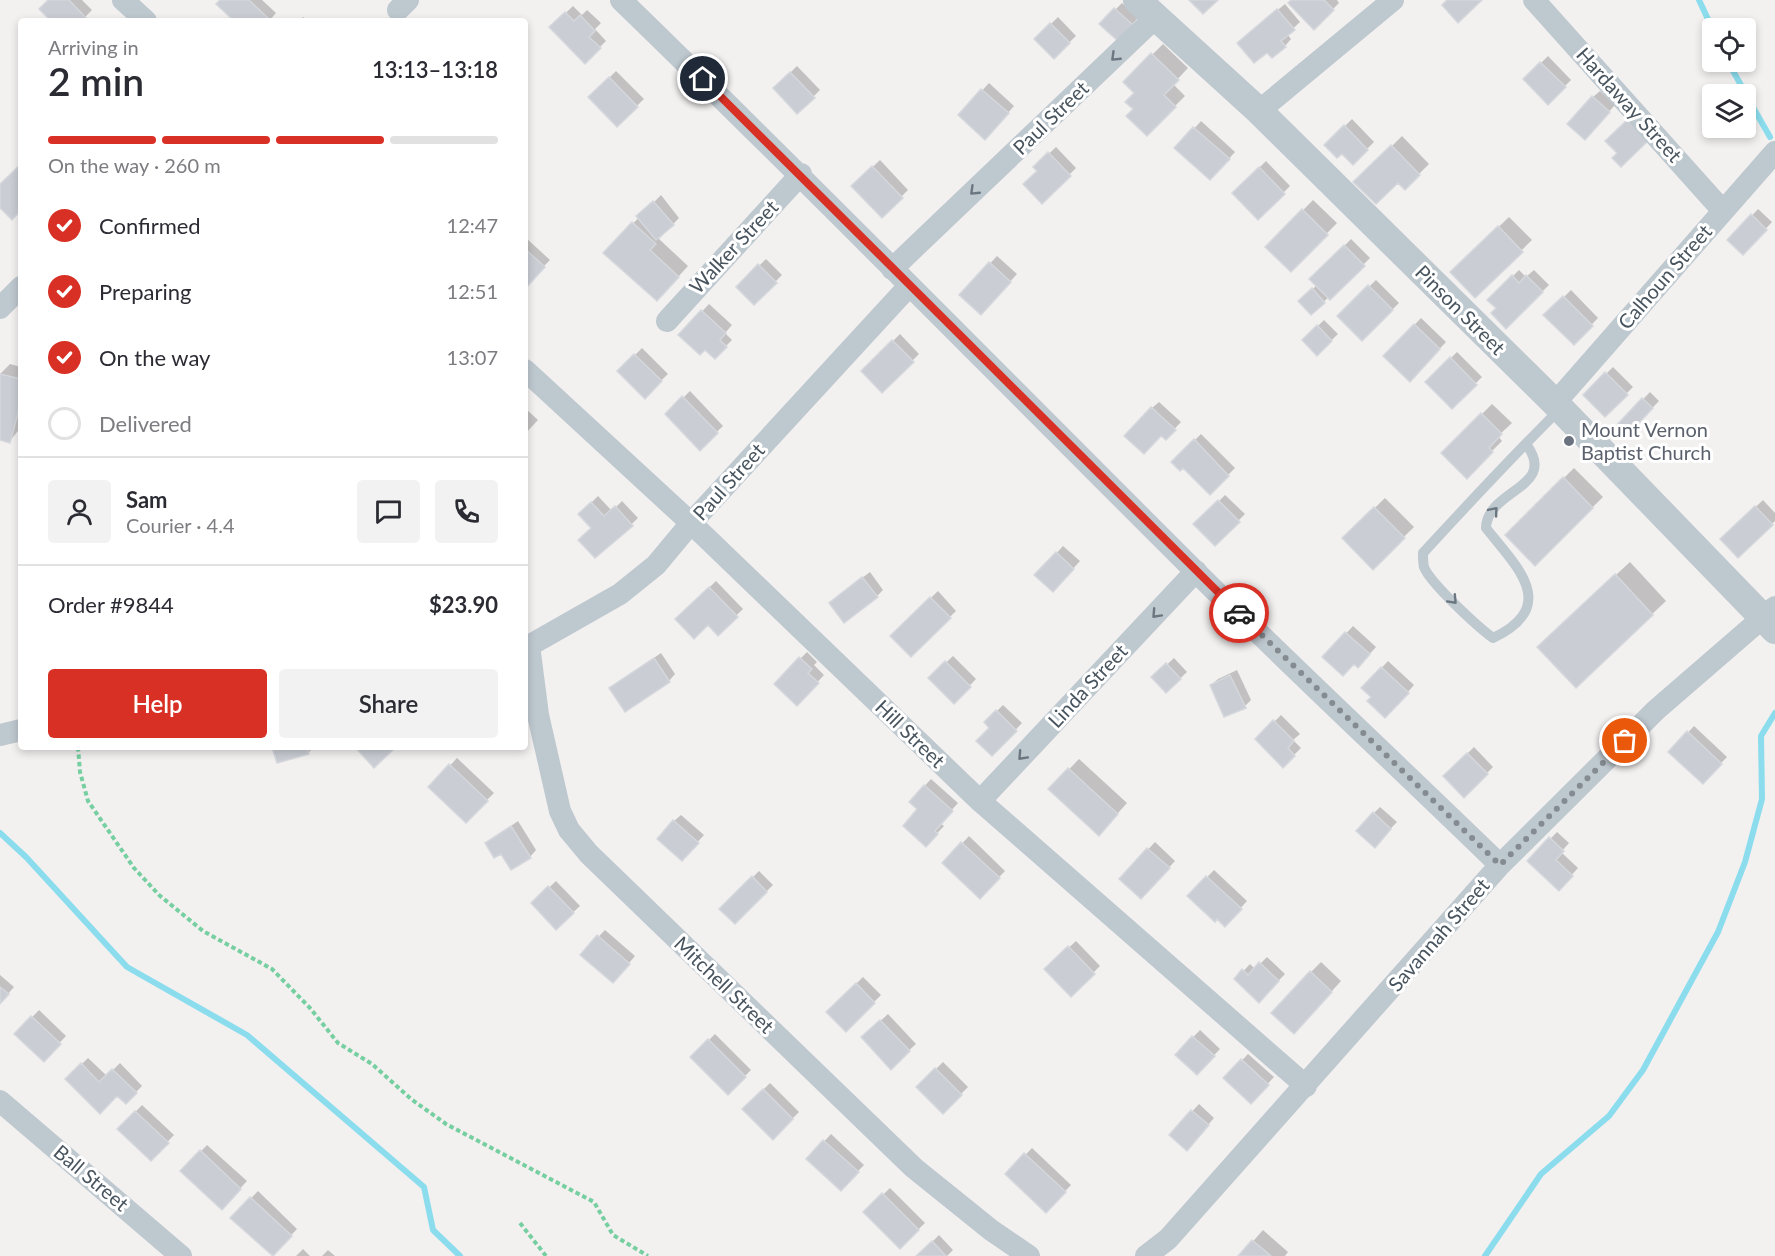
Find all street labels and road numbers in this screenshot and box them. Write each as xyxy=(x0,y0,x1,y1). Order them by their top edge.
street label: Hardaway Street xyxy=(1572,42,1687,167)
street label: Paul Street xyxy=(1008,76,1093,159)
street label: Walker Street xyxy=(684,195,783,298)
street label: Calhoun Street xyxy=(1612,219,1716,334)
street label: Pinson Street xyxy=(1411,259,1511,359)
street label: Paul Street xyxy=(687,438,769,525)
street label: Linda Street xyxy=(1043,639,1132,732)
street label: Hill Street xyxy=(871,694,950,772)
street label: Savannah Street xyxy=(1383,873,1494,996)
street label: Mitchell Street xyxy=(670,931,779,1038)
street label: Ball Street xyxy=(49,1139,134,1215)

